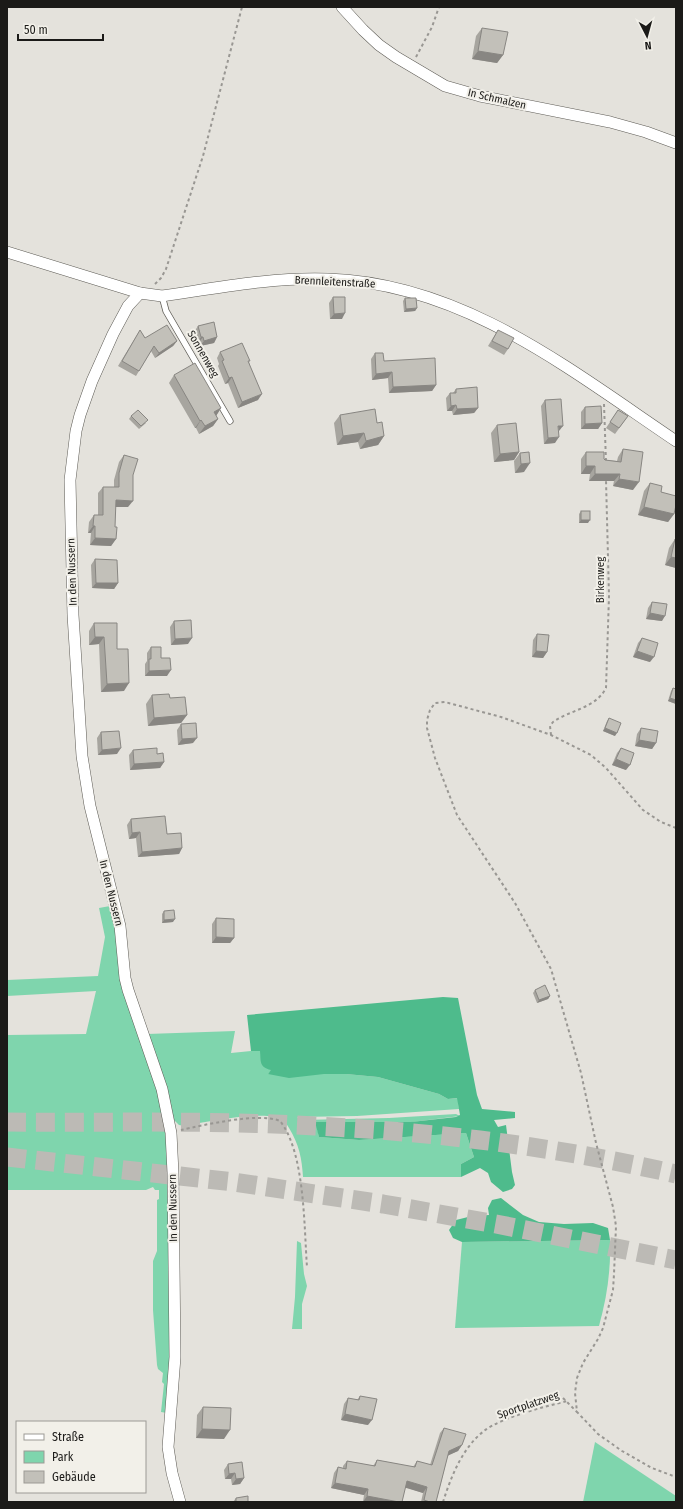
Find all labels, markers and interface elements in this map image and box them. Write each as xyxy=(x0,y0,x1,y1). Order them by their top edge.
scale bar xyxy=(18,16,103,42)
north arrow xyxy=(627,16,667,56)
text: 50 m xyxy=(24,23,48,37)
text: N xyxy=(644,39,652,52)
street label: In Schmalzen xyxy=(467,86,527,112)
street label: Brennleitenstraße xyxy=(294,273,376,291)
street label: Sonnenweg xyxy=(184,328,222,380)
street label: In den Nussern xyxy=(64,538,80,606)
street label: Birkenweg xyxy=(594,556,607,603)
street label: In den Nussern xyxy=(96,859,126,927)
street label: In den Nussern xyxy=(166,1174,180,1242)
street label: Sportplatzweg xyxy=(495,1388,561,1422)
legend xyxy=(16,1421,146,1493)
text: Straße xyxy=(52,1430,84,1444)
text: Park xyxy=(52,1450,74,1464)
text: Gebäude xyxy=(52,1470,96,1484)

